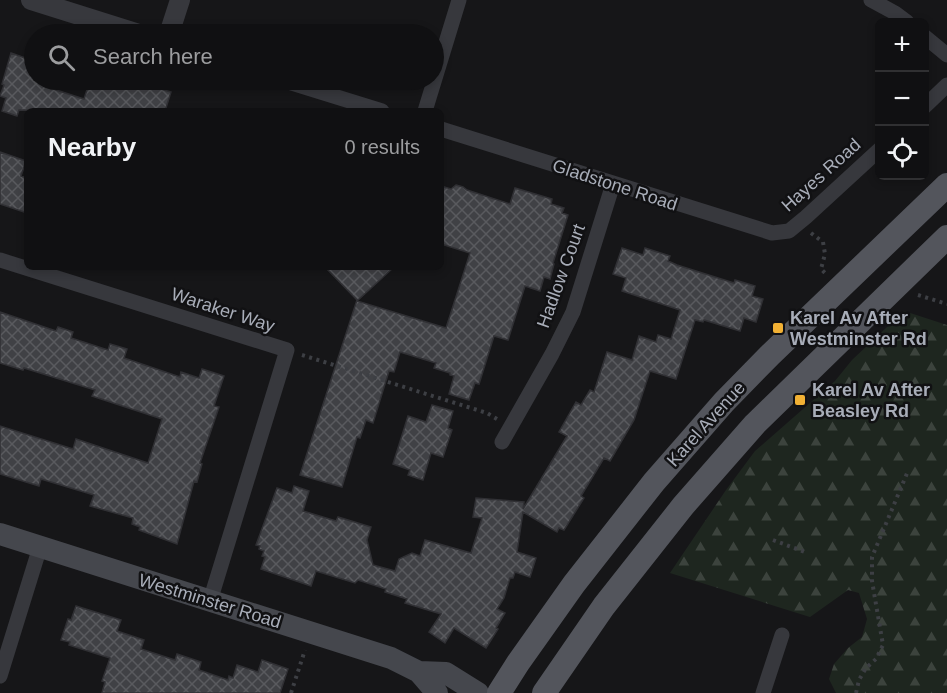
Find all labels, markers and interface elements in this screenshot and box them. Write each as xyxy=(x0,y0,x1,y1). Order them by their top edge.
map controls xyxy=(875,18,929,180)
button: + xyxy=(875,18,929,72)
search box xyxy=(24,24,444,90)
icon: search xyxy=(45,41,78,74)
text: Search here xyxy=(93,44,213,69)
button: − xyxy=(875,72,929,126)
button: locate xyxy=(875,126,929,180)
text: Nearby xyxy=(48,132,136,162)
street label: Hayes Road xyxy=(777,134,865,216)
text: 0 results xyxy=(344,136,420,158)
street label: Gladstone Road xyxy=(550,155,680,215)
street label: Hadlow Court xyxy=(533,221,589,331)
street label: Waraker Way xyxy=(169,284,277,336)
place label: Karel Av After Westminster Rd xyxy=(790,308,927,349)
marker: Karel Av After Westminster Rd xyxy=(771,321,785,335)
street label: Karel Avenue xyxy=(663,378,749,470)
place label: Karel Av After Beasley Rd xyxy=(812,380,930,421)
marker: Karel Av After Beasley Rd xyxy=(793,393,807,407)
street label: Westminster Road xyxy=(136,570,284,632)

